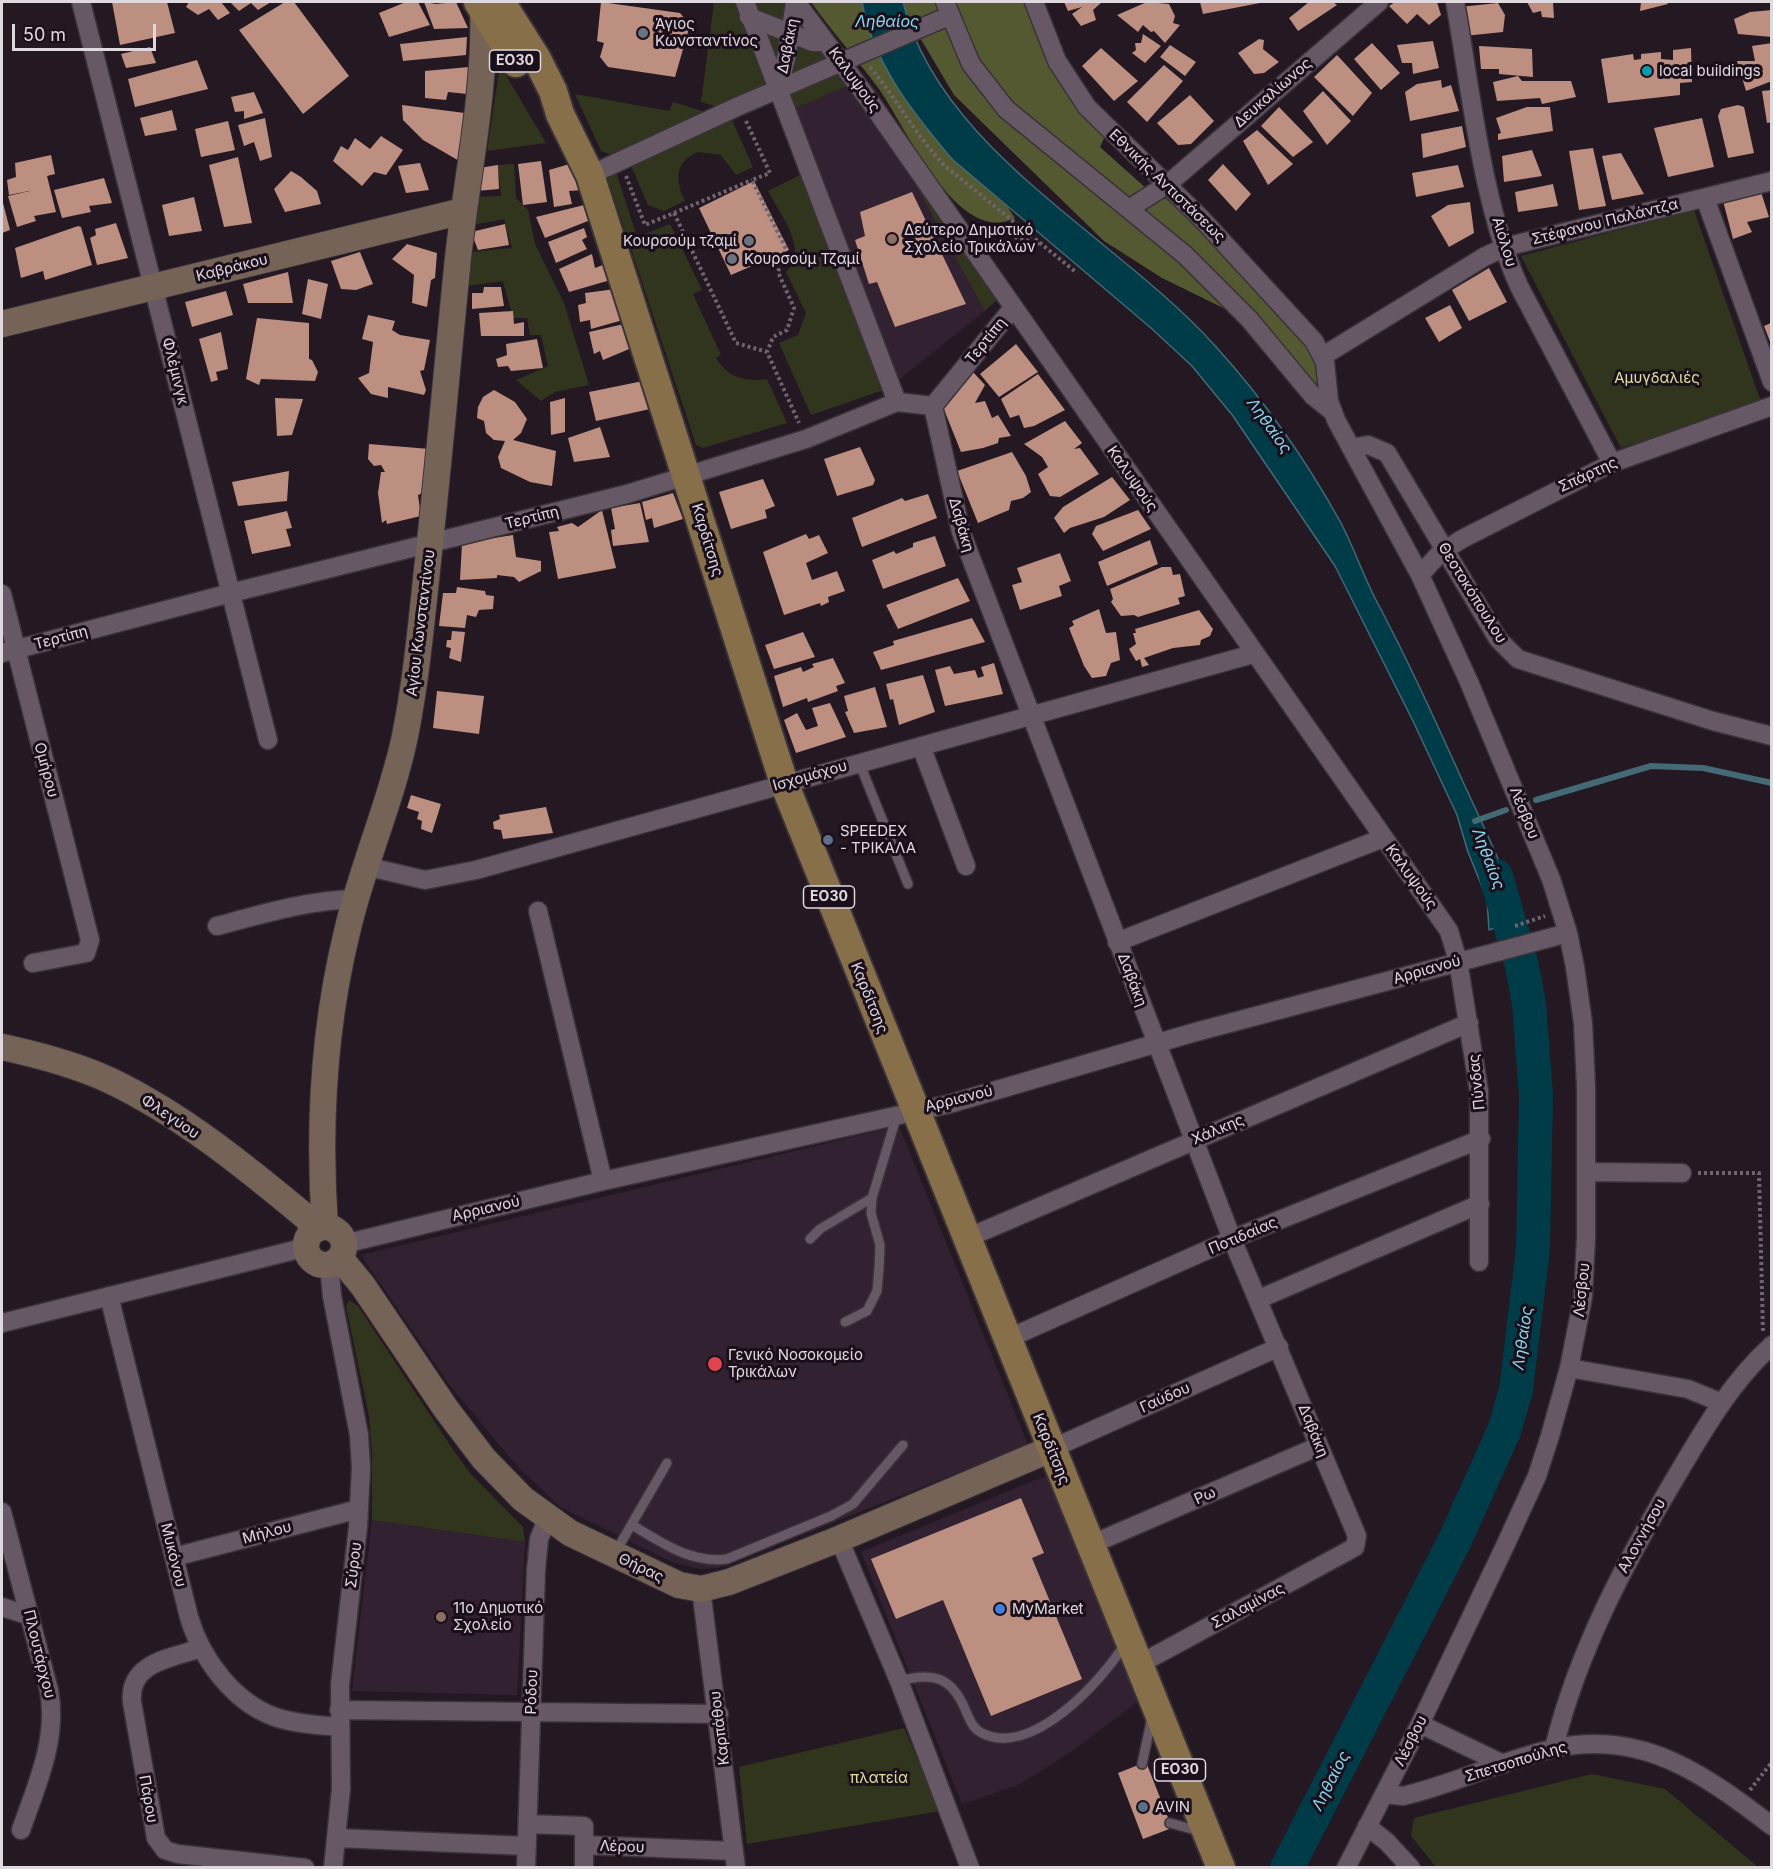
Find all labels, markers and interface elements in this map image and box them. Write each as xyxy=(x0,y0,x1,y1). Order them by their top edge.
scale bar xyxy=(15,12,159,50)
water label: Ληθαίος xyxy=(855,12,919,32)
place label: Άγιος Κωνσταντίνος xyxy=(655,15,758,50)
street label: Δαβάκη xyxy=(774,17,802,75)
text: 50 m xyxy=(23,24,66,45)
marker: Άγιος Κωνσταντίνος xyxy=(636,26,650,40)
street label: Καλυψούς xyxy=(824,44,884,116)
road number: ΕΟ30 xyxy=(490,50,540,72)
street label: Δευκαλίωνος xyxy=(1231,54,1315,132)
place label: local buildings xyxy=(1659,62,1761,80)
marker: local buildings xyxy=(1640,64,1654,78)
street label: Εθνικής Αντιστάσεως xyxy=(1105,126,1229,246)
street label: Στέφανου Παλάντζα xyxy=(1530,195,1680,249)
street label: Αιόλου xyxy=(1488,215,1520,269)
place label: Δεύτερο Δημοτικό Σχολείο Τρικάλων xyxy=(904,221,1036,256)
place label: Κουρσούμ τζαμί xyxy=(623,232,737,250)
marker: Δεύτερο Δημοτικό Σχολείο Τρικάλων xyxy=(885,232,899,246)
marker: Κουρσούμ τζαμί xyxy=(742,234,756,248)
street label: Καβράκου xyxy=(194,250,270,286)
place label: Κουρσούμ Τζαμί xyxy=(744,250,860,268)
marker: Κουρσούμ Τζαμί xyxy=(725,252,739,266)
street label: Τερτίπη xyxy=(962,314,1010,368)
street label: Φλέμινγκ xyxy=(158,336,192,406)
park label: Αμυγδαλιές xyxy=(1614,369,1700,387)
water label: Ληθαίος xyxy=(1242,394,1296,458)
street label: Καλυψούς xyxy=(1103,443,1161,515)
street label: Σπάρτης xyxy=(1556,454,1620,496)
street label: Δαβάκη xyxy=(945,496,977,554)
street label: Καρδίτσης xyxy=(687,501,727,579)
street label: Τερτίπη xyxy=(503,503,561,533)
street label: Θεοτοκόπουλου xyxy=(1434,539,1510,647)
street label: Αγίου Κωνσταντίνου xyxy=(403,549,439,697)
street label: Τερτίπη xyxy=(32,622,90,654)
street label: Ομήρου xyxy=(30,741,62,799)
street label: Ισχομάχου xyxy=(771,757,849,795)
street label: Λέσβου xyxy=(1505,784,1543,842)
place label: SPEEDEX - ΤΡΙΚΑΛΑ xyxy=(840,822,916,857)
water label: Ληθαίος xyxy=(1468,826,1508,892)
marker: SPEEDEX - ΤΡΙΚΑΛΑ xyxy=(821,833,835,847)
street label: Καλυψούς xyxy=(1381,841,1441,913)
road number: ΕΟ30 xyxy=(804,886,854,908)
street label: Δαβάκη xyxy=(1114,951,1150,1009)
street label: Αρριανού xyxy=(1391,952,1463,988)
street label: Καρδίτσης xyxy=(847,960,891,1036)
street label: Πύνδας xyxy=(1465,1053,1489,1111)
street label: Αρριανού xyxy=(923,1082,995,1116)
street label: Φλεγύου xyxy=(138,1091,202,1143)
street label: Χάλκης xyxy=(1189,1111,1247,1149)
street label: Αρριανού xyxy=(450,1192,522,1226)
street label: Ποτιδαίας xyxy=(1206,1214,1280,1258)
street label: Λέσβου xyxy=(1570,1262,1594,1318)
water label: Ληθαίος xyxy=(1509,1305,1537,1371)
place label: Γενικό Νοσοκομείο Τρικάλων xyxy=(728,1346,863,1381)
marker: Γενικό Νοσοκομείο Τρικάλων xyxy=(706,1355,724,1373)
street label: Γαύδου xyxy=(1137,1379,1193,1417)
street label: Δαβάκη xyxy=(1294,1402,1332,1460)
street label: Καρδίτσης xyxy=(1029,1411,1073,1487)
street label: Ρω xyxy=(1191,1483,1219,1509)
street label: Αλοννήσου xyxy=(1614,1496,1670,1576)
street label: Μήλου xyxy=(241,1518,293,1548)
street label: Μυκόνου xyxy=(156,1521,190,1589)
street label: Σύρου xyxy=(342,1541,366,1589)
street label: Θήρας xyxy=(615,1550,667,1586)
street label: Σαλαμίνας xyxy=(1209,1579,1287,1633)
place label: 11ο Δημοτικό Σχολείο xyxy=(453,1599,543,1634)
place label: MyMarket xyxy=(1012,1600,1084,1618)
marker: MyMarket xyxy=(993,1602,1007,1616)
street label: Πλουτάρχου xyxy=(19,1608,59,1700)
marker: 11ο Δημοτικό Σχολείο xyxy=(434,1610,448,1624)
street label: Ρόδου xyxy=(522,1669,542,1715)
street label: Καρπάθου xyxy=(707,1690,733,1766)
street label: Λέσβου xyxy=(1391,1713,1431,1769)
street label: Σπετσοπούλης xyxy=(1463,1738,1569,1786)
water label: Ληθαίος xyxy=(1308,1748,1354,1814)
road number: ΕΟ30 xyxy=(1154,1759,1206,1781)
park label: πλατεία xyxy=(850,1769,908,1787)
street label: Πάρου xyxy=(135,1774,161,1824)
place label: AVIN xyxy=(1155,1798,1190,1816)
marker: AVIN xyxy=(1136,1800,1150,1814)
street label: Λέρου xyxy=(599,1837,645,1857)

